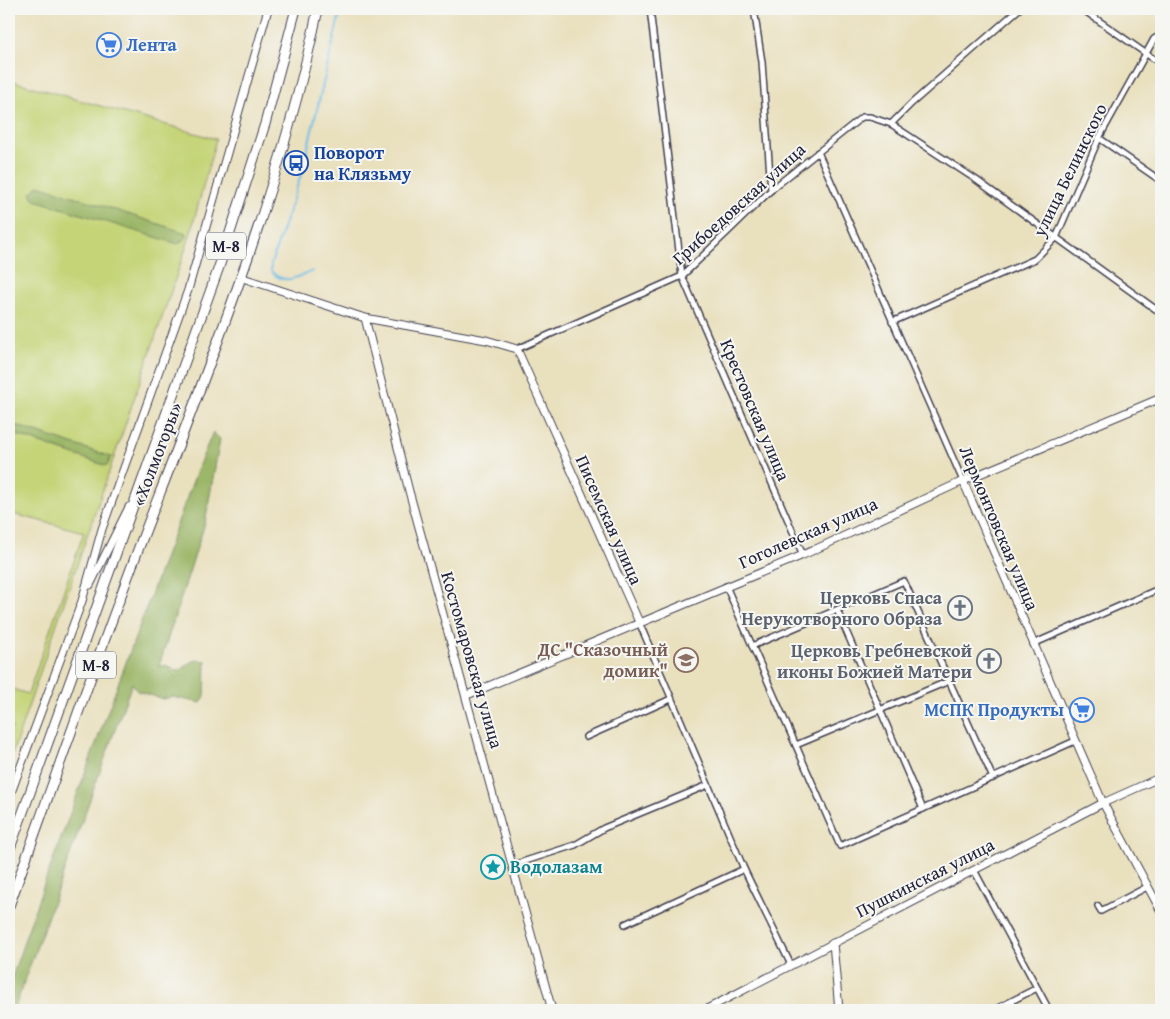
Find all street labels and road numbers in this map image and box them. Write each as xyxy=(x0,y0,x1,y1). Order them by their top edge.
street label: улица Белинского xyxy=(1025,98,1114,242)
street label: Грибоедовская улица xyxy=(666,136,812,271)
road number: М-8 xyxy=(206,232,246,260)
street label: Крестовская улица xyxy=(713,335,798,485)
street label: «Холмогоры» xyxy=(124,398,189,510)
street label: Лермонтовская улица xyxy=(953,441,1047,615)
street label: Писемская улица xyxy=(569,451,650,589)
street label: Гоголевская улица xyxy=(734,490,882,575)
street label: Костомаровская улица xyxy=(434,568,511,752)
road number: М-8 xyxy=(76,652,116,678)
street label: Пушкинская улица xyxy=(851,831,999,924)

